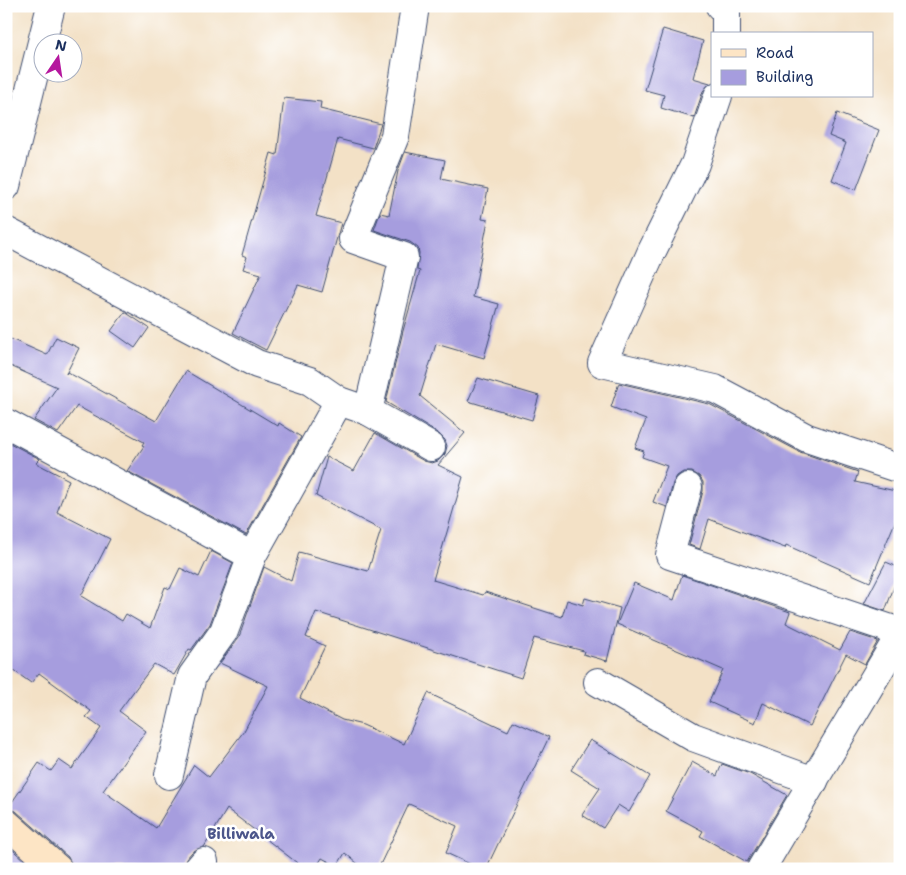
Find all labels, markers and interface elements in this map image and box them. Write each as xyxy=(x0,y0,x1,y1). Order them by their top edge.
north arrow xyxy=(32,32,82,82)
legend xyxy=(711,32,874,98)
text: N xyxy=(53,35,68,55)
text: Road xyxy=(756,43,794,63)
text: Building xyxy=(756,67,813,87)
district label: Billiwala xyxy=(207,824,276,844)

